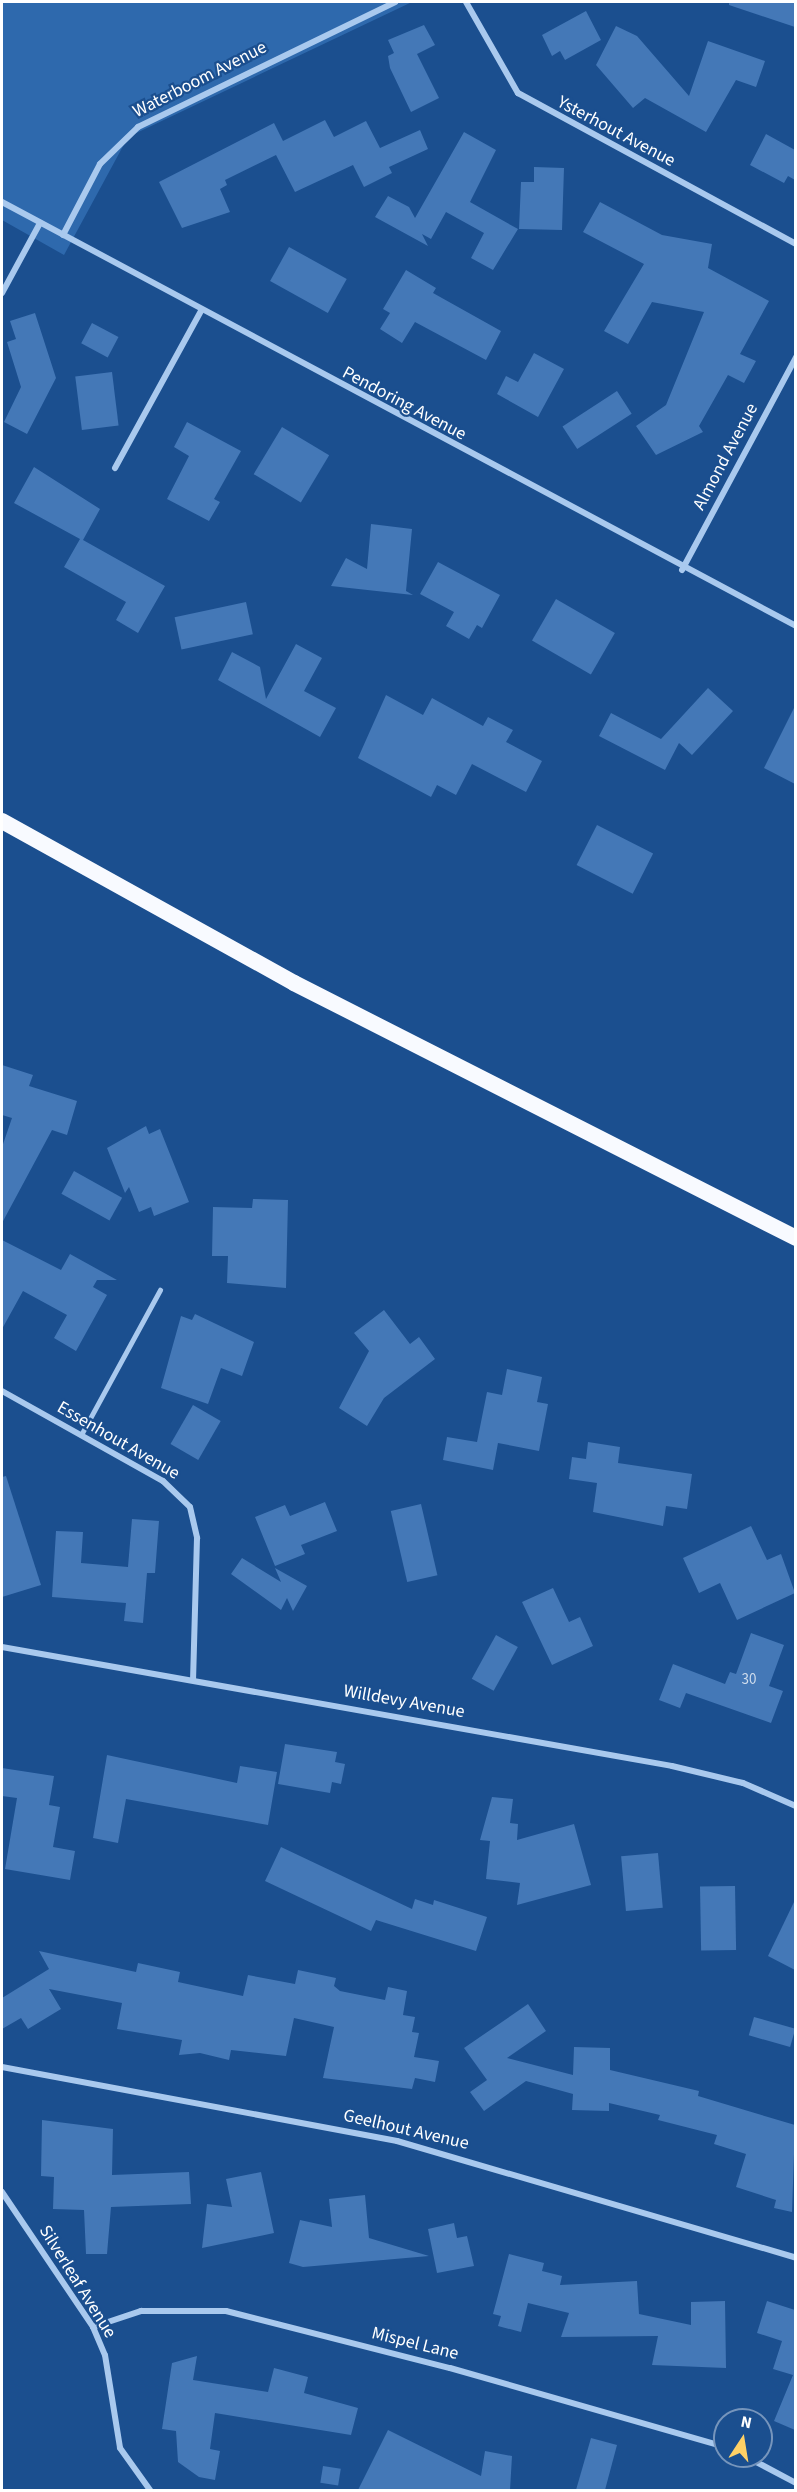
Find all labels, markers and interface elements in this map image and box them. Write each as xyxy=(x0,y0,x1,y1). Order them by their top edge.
street label: Waterboom Avenue xyxy=(130,37,270,123)
street label: Ysterhout Avenue xyxy=(553,92,679,172)
street label: Pendoring Avenue xyxy=(338,362,470,446)
street label: Almond Avenue xyxy=(689,400,763,514)
street label: Essenhout Avenue xyxy=(53,1397,183,1485)
house number: 30 xyxy=(742,1671,756,1689)
street label: Willdevy Avenue xyxy=(342,1681,466,1723)
street label: Geelhout Avenue xyxy=(341,2105,471,2155)
street label: Silverleaf Avenue xyxy=(34,2222,120,2342)
street label: Mispel Lane xyxy=(369,2323,461,2365)
north arrow xyxy=(713,2408,773,2468)
text: N xyxy=(739,2410,754,2434)

